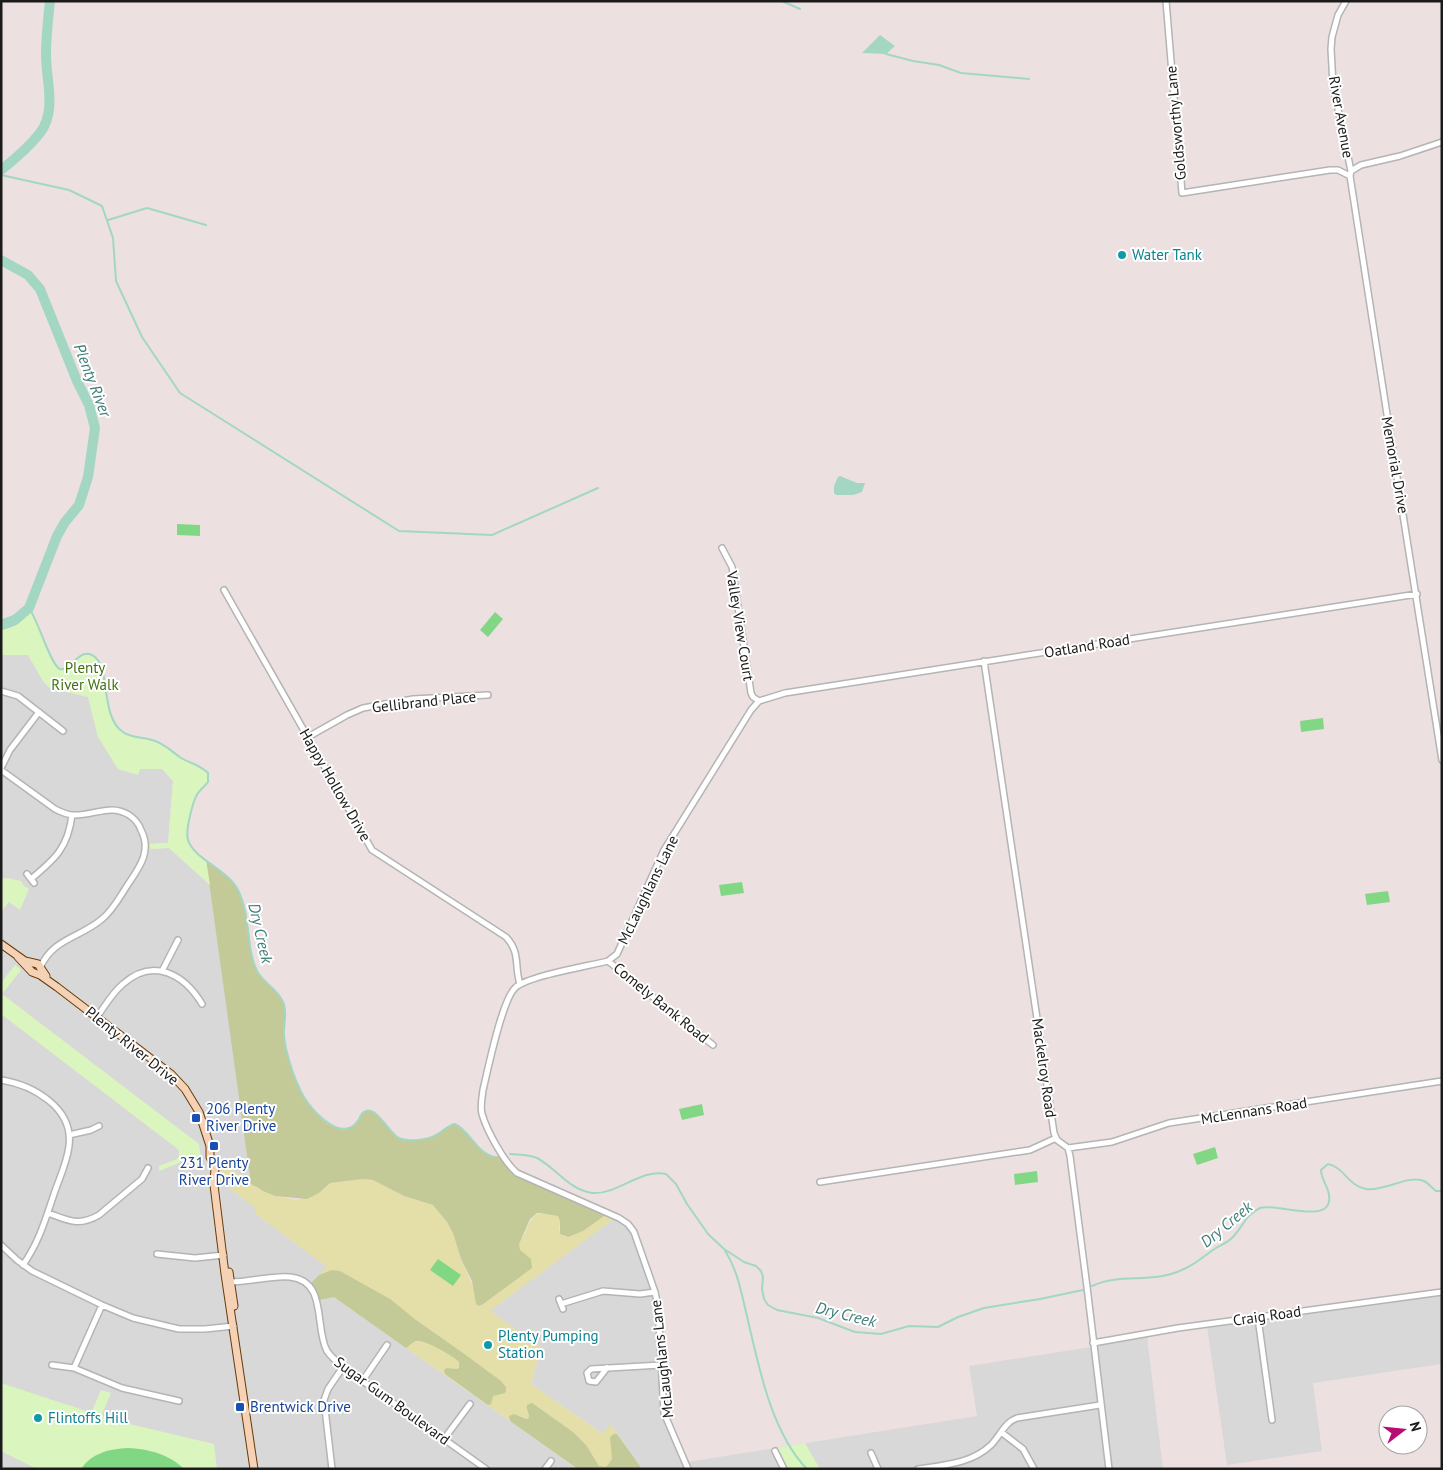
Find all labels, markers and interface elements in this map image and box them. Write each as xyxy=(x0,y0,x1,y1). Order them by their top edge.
street label: Goldsworthy Lane xyxy=(1161,65,1190,181)
street label: River Avenue xyxy=(1325,74,1358,159)
place label: Water Tank xyxy=(1132,245,1203,264)
marker: Water Tank xyxy=(1116,249,1128,261)
water label: Plenty River xyxy=(70,341,117,421)
street label: Memorial Drive xyxy=(1378,415,1413,515)
street label: Valley View Court xyxy=(722,569,759,682)
street label: Oatland Road xyxy=(1043,629,1131,662)
park label: Plenty River Walk xyxy=(51,658,119,694)
street label: Gellibrand Place xyxy=(371,687,477,716)
street label: Happy Hollow Drive xyxy=(295,725,375,845)
street label: McLaughlans Lane xyxy=(613,832,682,947)
water label: Dry Creek xyxy=(244,901,278,966)
street label: Comely Bank Road xyxy=(610,958,713,1047)
street label: Plenty River Drive xyxy=(82,1002,183,1089)
street label: Mackelroy Road xyxy=(1028,1017,1061,1119)
street label: McLennans Road xyxy=(1199,1093,1308,1128)
place label: 206 Plenty River Drive xyxy=(206,1099,276,1135)
marker: 206 Plenty River Drive xyxy=(190,1112,202,1124)
marker: 231 Plenty River Drive xyxy=(208,1140,220,1152)
place label: 231 Plenty River Drive xyxy=(179,1153,249,1189)
water label: Dry Creek xyxy=(1196,1196,1257,1251)
water label: Dry Creek xyxy=(814,1297,879,1331)
street label: McLaughlans Lane xyxy=(646,1299,677,1419)
street label: Craig Road xyxy=(1232,1301,1302,1330)
place label: Plenty Pumping Station xyxy=(498,1326,599,1362)
marker: Plenty Pumping Station xyxy=(482,1339,494,1351)
street label: Sugar Gum Boulevard xyxy=(331,1352,454,1449)
place label: Brentwick Drive xyxy=(250,1397,351,1416)
marker: Brentwick Drive xyxy=(234,1401,246,1413)
north arrow xyxy=(1378,1405,1428,1455)
place label: Flintoffs Hill xyxy=(48,1408,129,1427)
marker: Flintoffs Hill xyxy=(32,1412,44,1424)
text: N xyxy=(1406,1420,1425,1433)

